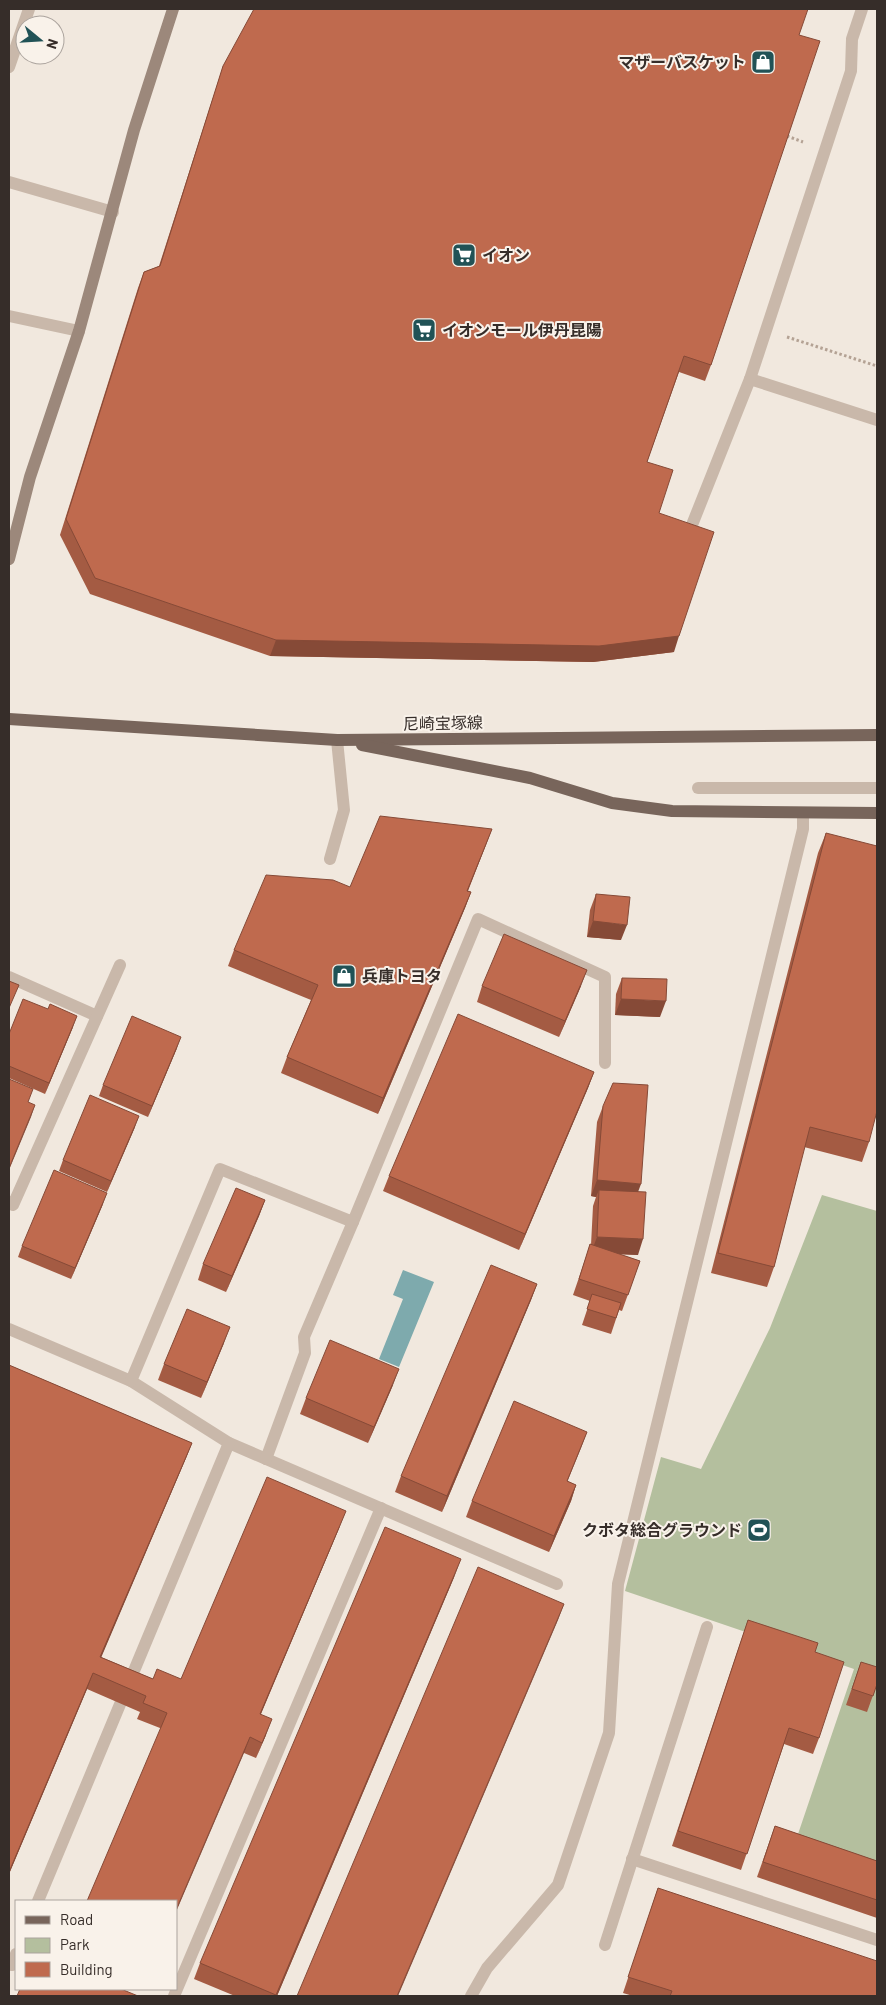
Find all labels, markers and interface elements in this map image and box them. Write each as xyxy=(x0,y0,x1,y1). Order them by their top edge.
north arrow xyxy=(15,15,65,65)
text: N xyxy=(43,37,62,51)
shop icon: マザーバスケット xyxy=(750,49,776,75)
place label: マザーバスケット xyxy=(618,52,746,71)
supermarket icon: イオン xyxy=(451,242,477,268)
place label: イオン xyxy=(482,245,530,264)
supermarket icon: イオンモール伊丹昆陽 xyxy=(411,317,437,343)
place label: イオンモール伊丹昆陽 xyxy=(442,320,602,339)
street label: 尼崎宝塚線 xyxy=(403,712,483,733)
shop icon: 兵庫トヨタ xyxy=(331,963,357,989)
place label: 兵庫トヨタ xyxy=(362,966,442,985)
sports icon: クボタ総合グラウンド xyxy=(746,1517,772,1543)
place label: クボタ総合グラウンド xyxy=(582,1520,742,1539)
legend xyxy=(15,1900,178,1990)
text: Road xyxy=(60,1910,93,1928)
text: Park xyxy=(60,1935,90,1953)
text: Building xyxy=(60,1960,113,1978)

